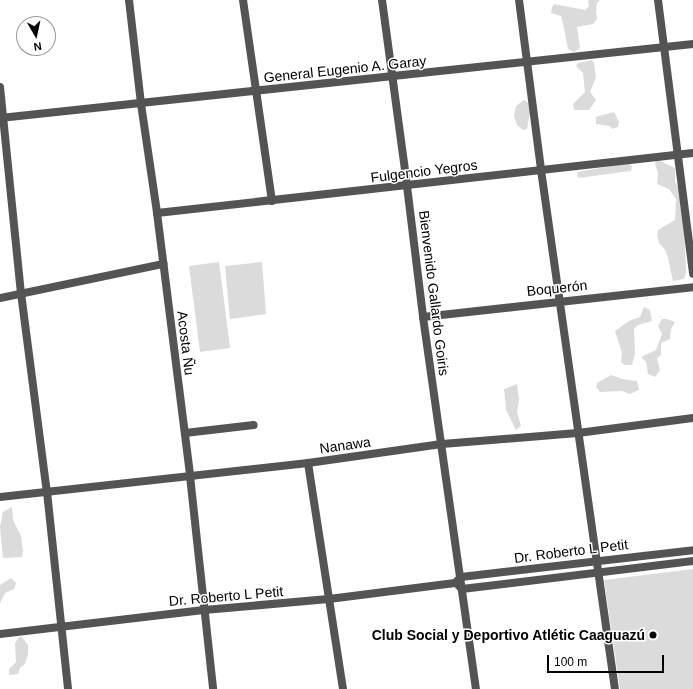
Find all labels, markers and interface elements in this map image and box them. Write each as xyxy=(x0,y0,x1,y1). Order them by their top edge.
north arrow xyxy=(16,16,56,56)
text: N xyxy=(33,40,43,53)
street label: General Eugenio A. Garay xyxy=(262,52,428,86)
street label: Fulgencio Yegros xyxy=(370,156,478,186)
street label: Bienvenido Gallardo Goiris xyxy=(416,209,452,377)
street label: Boquerón xyxy=(526,276,588,300)
street label: Acosta Ñu xyxy=(174,310,198,376)
street label: Nanawa xyxy=(318,433,372,457)
street label: Dr. Roberto L Petit xyxy=(513,536,629,566)
street label: Dr. Roberto L Petit xyxy=(168,583,284,609)
place label: Club Social y Deportivo Atlétic Caaguazú xyxy=(371,627,645,643)
marker: Club Social y Deportivo Atlétic Caaguazú xyxy=(648,630,658,640)
scale bar xyxy=(549,647,666,673)
text: 100 m xyxy=(554,655,587,669)

